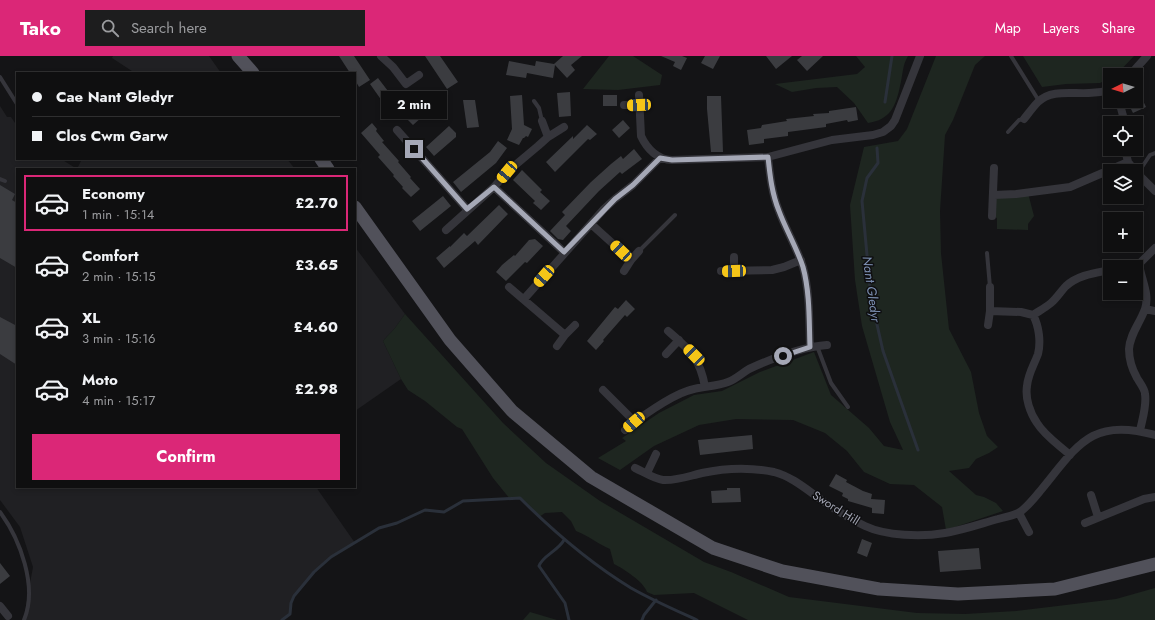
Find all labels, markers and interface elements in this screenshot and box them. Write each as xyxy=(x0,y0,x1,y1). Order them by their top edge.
search box xyxy=(85,10,365,46)
text: Tako xyxy=(20,15,61,42)
icon: search xyxy=(99,17,121,39)
text: Search here xyxy=(131,17,207,39)
text: Map xyxy=(995,18,1021,38)
text: Layers xyxy=(1043,18,1079,38)
text: Share xyxy=(1101,18,1135,38)
north arrow xyxy=(1103,68,1143,108)
map controls xyxy=(1103,68,1143,300)
text: Cae Nant Gledyr xyxy=(56,86,174,108)
callout: 2 min xyxy=(381,91,447,119)
text: 2 min xyxy=(397,95,431,114)
car xyxy=(627,98,651,112)
button: locate xyxy=(1103,116,1143,156)
text: Clos Cwm Garw xyxy=(56,125,168,147)
route end xyxy=(405,140,423,158)
car xyxy=(495,159,519,185)
button: layers xyxy=(1103,164,1143,204)
text: Economy xyxy=(82,183,145,205)
icon: car xyxy=(34,185,70,221)
text: £2.70 xyxy=(295,192,338,214)
text: 1 min · 15:14 xyxy=(82,205,154,224)
button: + xyxy=(1103,212,1143,252)
car xyxy=(608,238,634,264)
text: Comfort xyxy=(82,245,139,267)
icon: car xyxy=(34,247,70,283)
text: £3.65 xyxy=(295,254,338,276)
water label: Nant Gledyr xyxy=(857,255,886,324)
button: − xyxy=(1103,260,1143,300)
car xyxy=(532,263,556,289)
car xyxy=(722,265,746,277)
text: 2 min · 15:15 xyxy=(82,267,156,286)
text: XL xyxy=(82,307,100,329)
icon: car xyxy=(34,309,70,345)
text: £4.60 xyxy=(294,316,338,338)
text: 3 min · 15:16 xyxy=(82,329,155,348)
car xyxy=(681,342,707,368)
route start xyxy=(774,347,792,365)
text: Moto xyxy=(82,369,118,391)
icon: car xyxy=(34,371,70,407)
text: £2.98 xyxy=(295,378,338,400)
text: 4 min · 15:17 xyxy=(82,391,155,410)
car xyxy=(621,410,647,434)
button: Confirm xyxy=(32,434,340,480)
street label: Sword Hill xyxy=(809,486,863,530)

